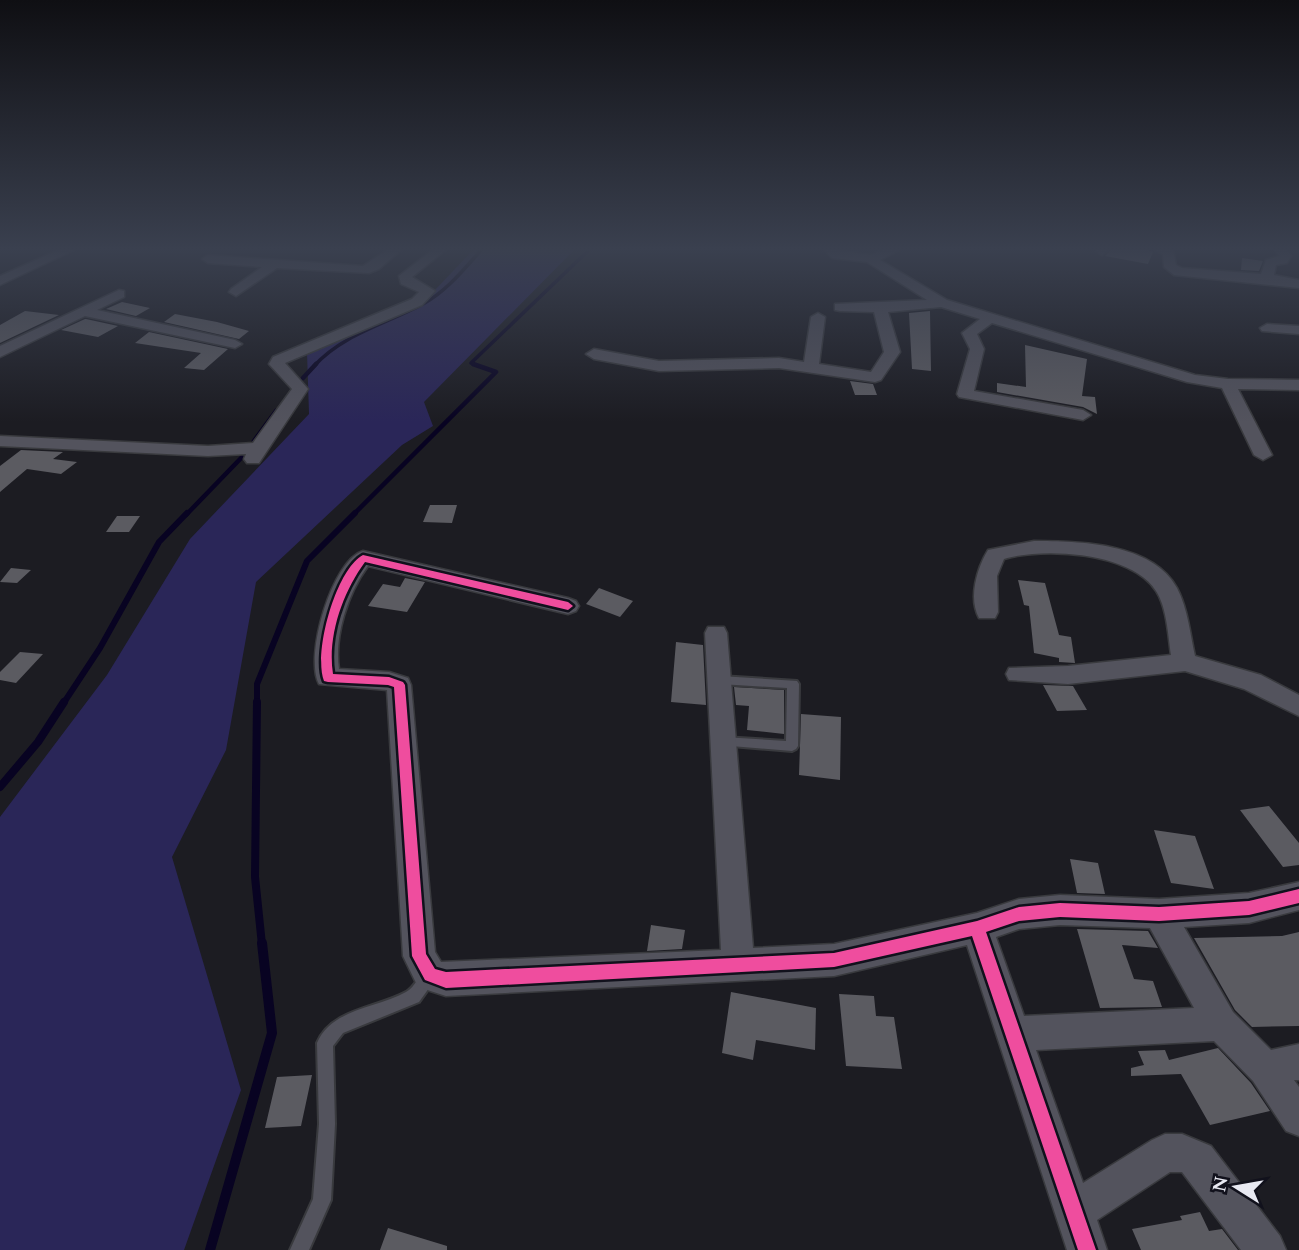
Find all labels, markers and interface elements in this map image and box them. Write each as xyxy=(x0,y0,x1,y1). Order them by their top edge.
north arrow xyxy=(1201,1152,1271,1222)
text: N xyxy=(1205,1174,1236,1194)

